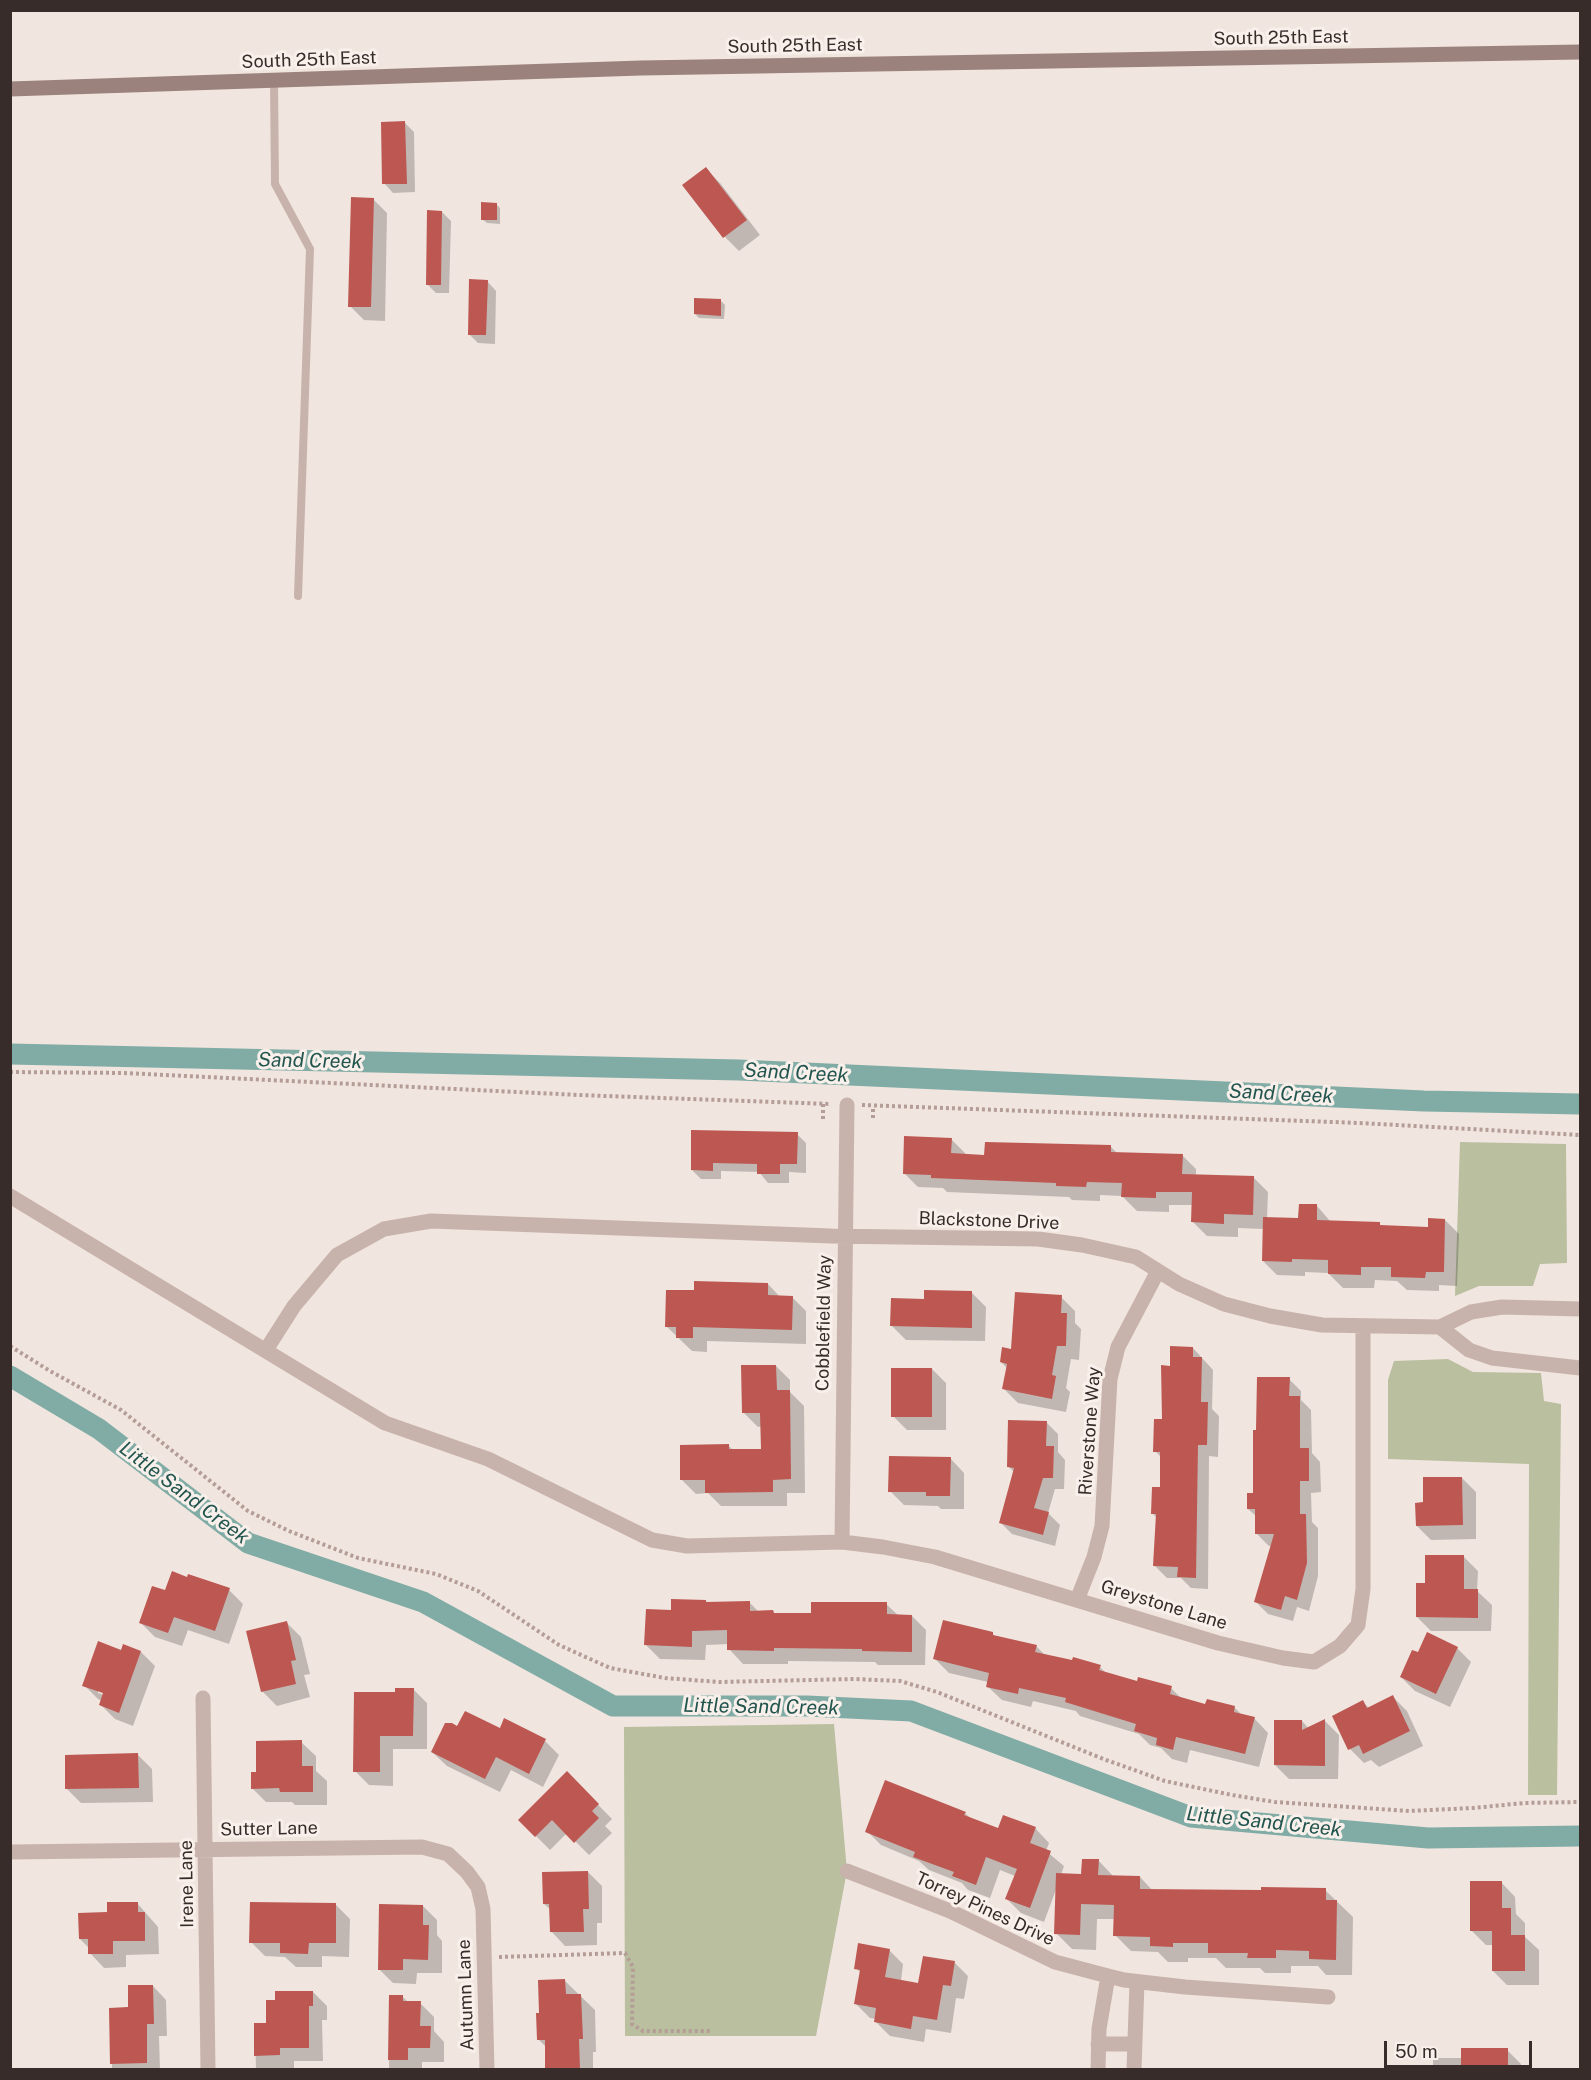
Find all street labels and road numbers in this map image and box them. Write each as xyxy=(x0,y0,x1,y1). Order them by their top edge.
street label: South 25th East xyxy=(1213,26,1349,50)
street label: South 25th East xyxy=(727,34,863,58)
street label: South 25th East xyxy=(241,47,377,73)
street label: Blackstone Drive xyxy=(918,1208,1060,1234)
street label: Cobblefield Way xyxy=(812,1255,836,1391)
street label: Riverstone Way xyxy=(1075,1366,1105,1496)
street label: Greystone Lane xyxy=(1098,1576,1230,1634)
street label: Sutter Lane xyxy=(220,1817,318,1841)
street label: Irene Lane xyxy=(175,1840,199,1928)
street label: Torrey Pines Drive xyxy=(912,1867,1058,1951)
street label: Autumn Lane xyxy=(453,1939,479,2051)

